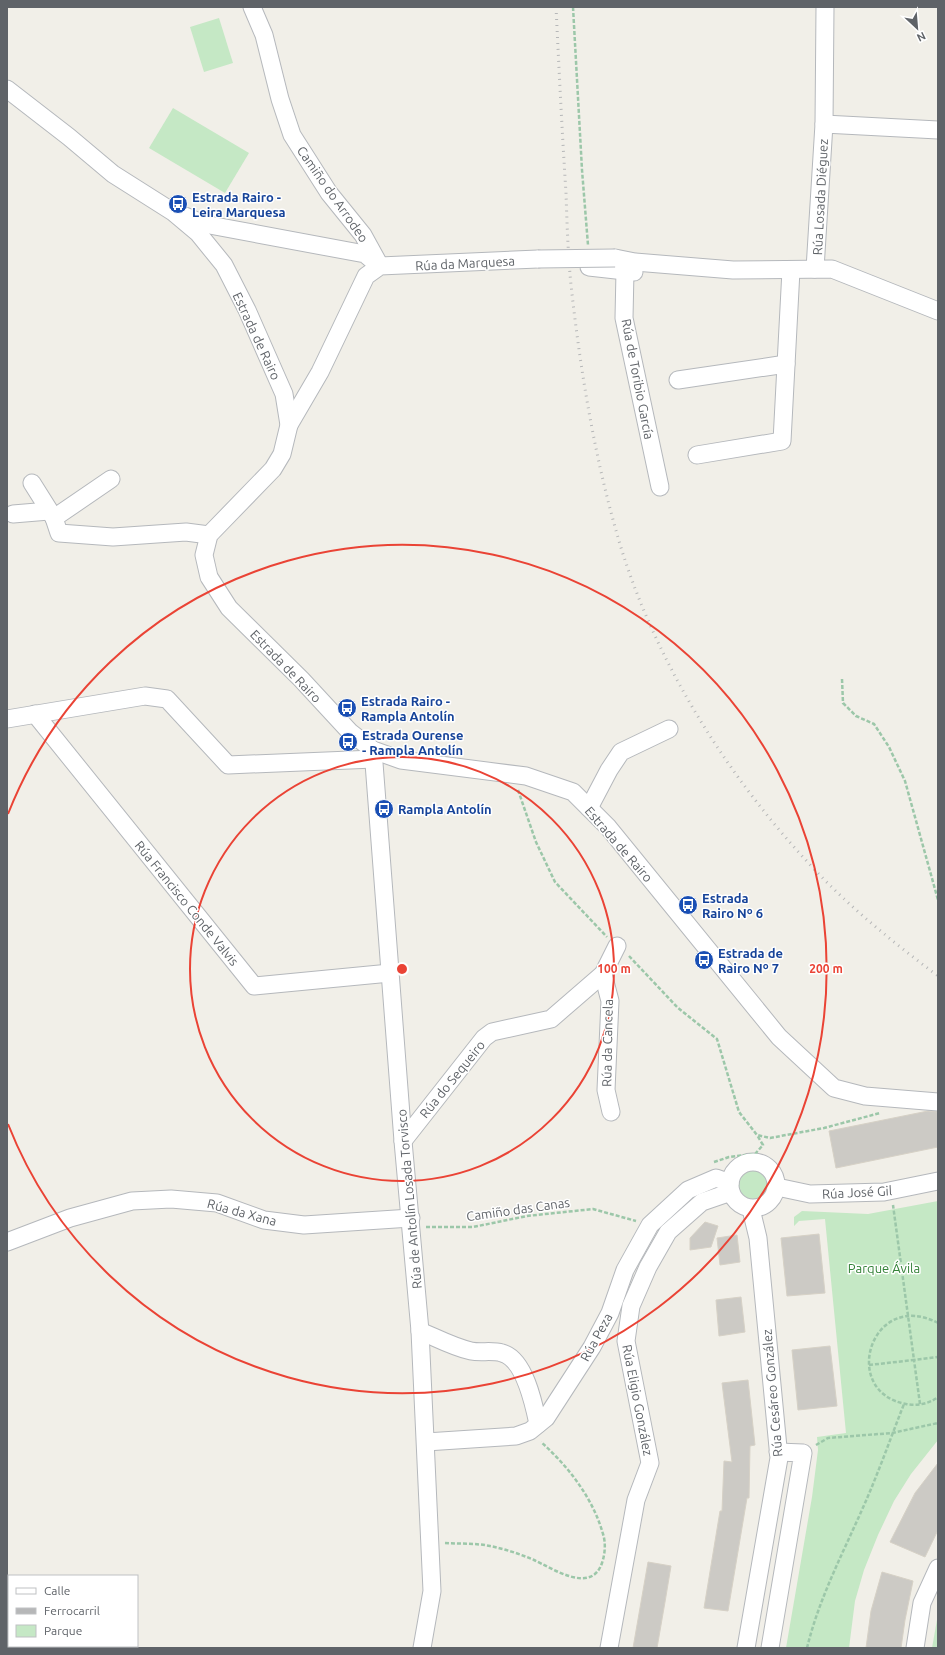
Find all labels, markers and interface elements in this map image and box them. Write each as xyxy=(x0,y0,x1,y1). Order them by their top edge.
north arrow xyxy=(897,8,937,48)
text: N xyxy=(915,30,928,44)
street label: Rúa Losada Diéguez xyxy=(810,138,830,256)
street label: Camiño do Arrodeo xyxy=(295,143,371,245)
place label: Estrada Rairo - Leira Marquesa xyxy=(192,190,286,219)
bus stop icon: Estrada Rairo - Leira Marquesa xyxy=(167,193,189,215)
street label: Rúa da Marquesa xyxy=(415,253,515,273)
street label: Estrada de Rairo xyxy=(231,290,283,382)
street label: Rúa de Toribio García xyxy=(619,317,657,441)
street label: Estrada de Rairo xyxy=(248,627,324,705)
place label: Estrada Rairo - Rampla Antolín xyxy=(361,694,455,723)
bus stop icon: Estrada Rairo - Rampla Antolín xyxy=(336,697,358,719)
place label: Estrada Ourense - Rampla Antolín xyxy=(362,728,464,757)
bus stop icon: Estrada Ourense - Rampla Antolín xyxy=(337,731,359,753)
bus stop icon: Rampla Antolín xyxy=(373,798,395,820)
place label: Rampla Antolín xyxy=(398,802,492,816)
street label: Estrada de Rairo xyxy=(583,804,655,884)
street label: Rúa Francisco Conde Valvis xyxy=(132,838,242,968)
place label: Estrada Rairo Nº 6 xyxy=(702,891,763,920)
bus stop icon: Estrada Rairo Nº 6 xyxy=(677,894,699,916)
place label: Estrada de Rairo Nº 7 xyxy=(718,946,783,975)
bus stop icon: Estrada de Rairo Nº 7 xyxy=(693,949,715,971)
centre of rings xyxy=(395,962,409,976)
text: 100 m xyxy=(597,962,631,975)
text: 200 m xyxy=(809,962,843,975)
street label: Rúa da Cancela xyxy=(599,999,615,1087)
street label: Rúa do Sequeiro xyxy=(417,1038,487,1120)
street label: Rúa de Antolín Losada Torvisco xyxy=(394,1108,424,1290)
street label: Rúa José Gil xyxy=(822,1183,893,1201)
street label: Camiño das Canas xyxy=(465,1195,571,1223)
street label: Rúa da Xana xyxy=(206,1196,278,1228)
park label: Parque Ávila xyxy=(848,1260,920,1275)
street label: Rúa Peza xyxy=(577,1311,615,1363)
street label: Rúa Cesáreo González xyxy=(759,1329,785,1457)
street label: Rúa Eligio González xyxy=(620,1343,656,1457)
legend xyxy=(8,1575,138,1647)
text: Calle xyxy=(44,1584,70,1597)
text: Ferrocarril xyxy=(44,1604,100,1617)
text: Parque xyxy=(44,1624,82,1637)

